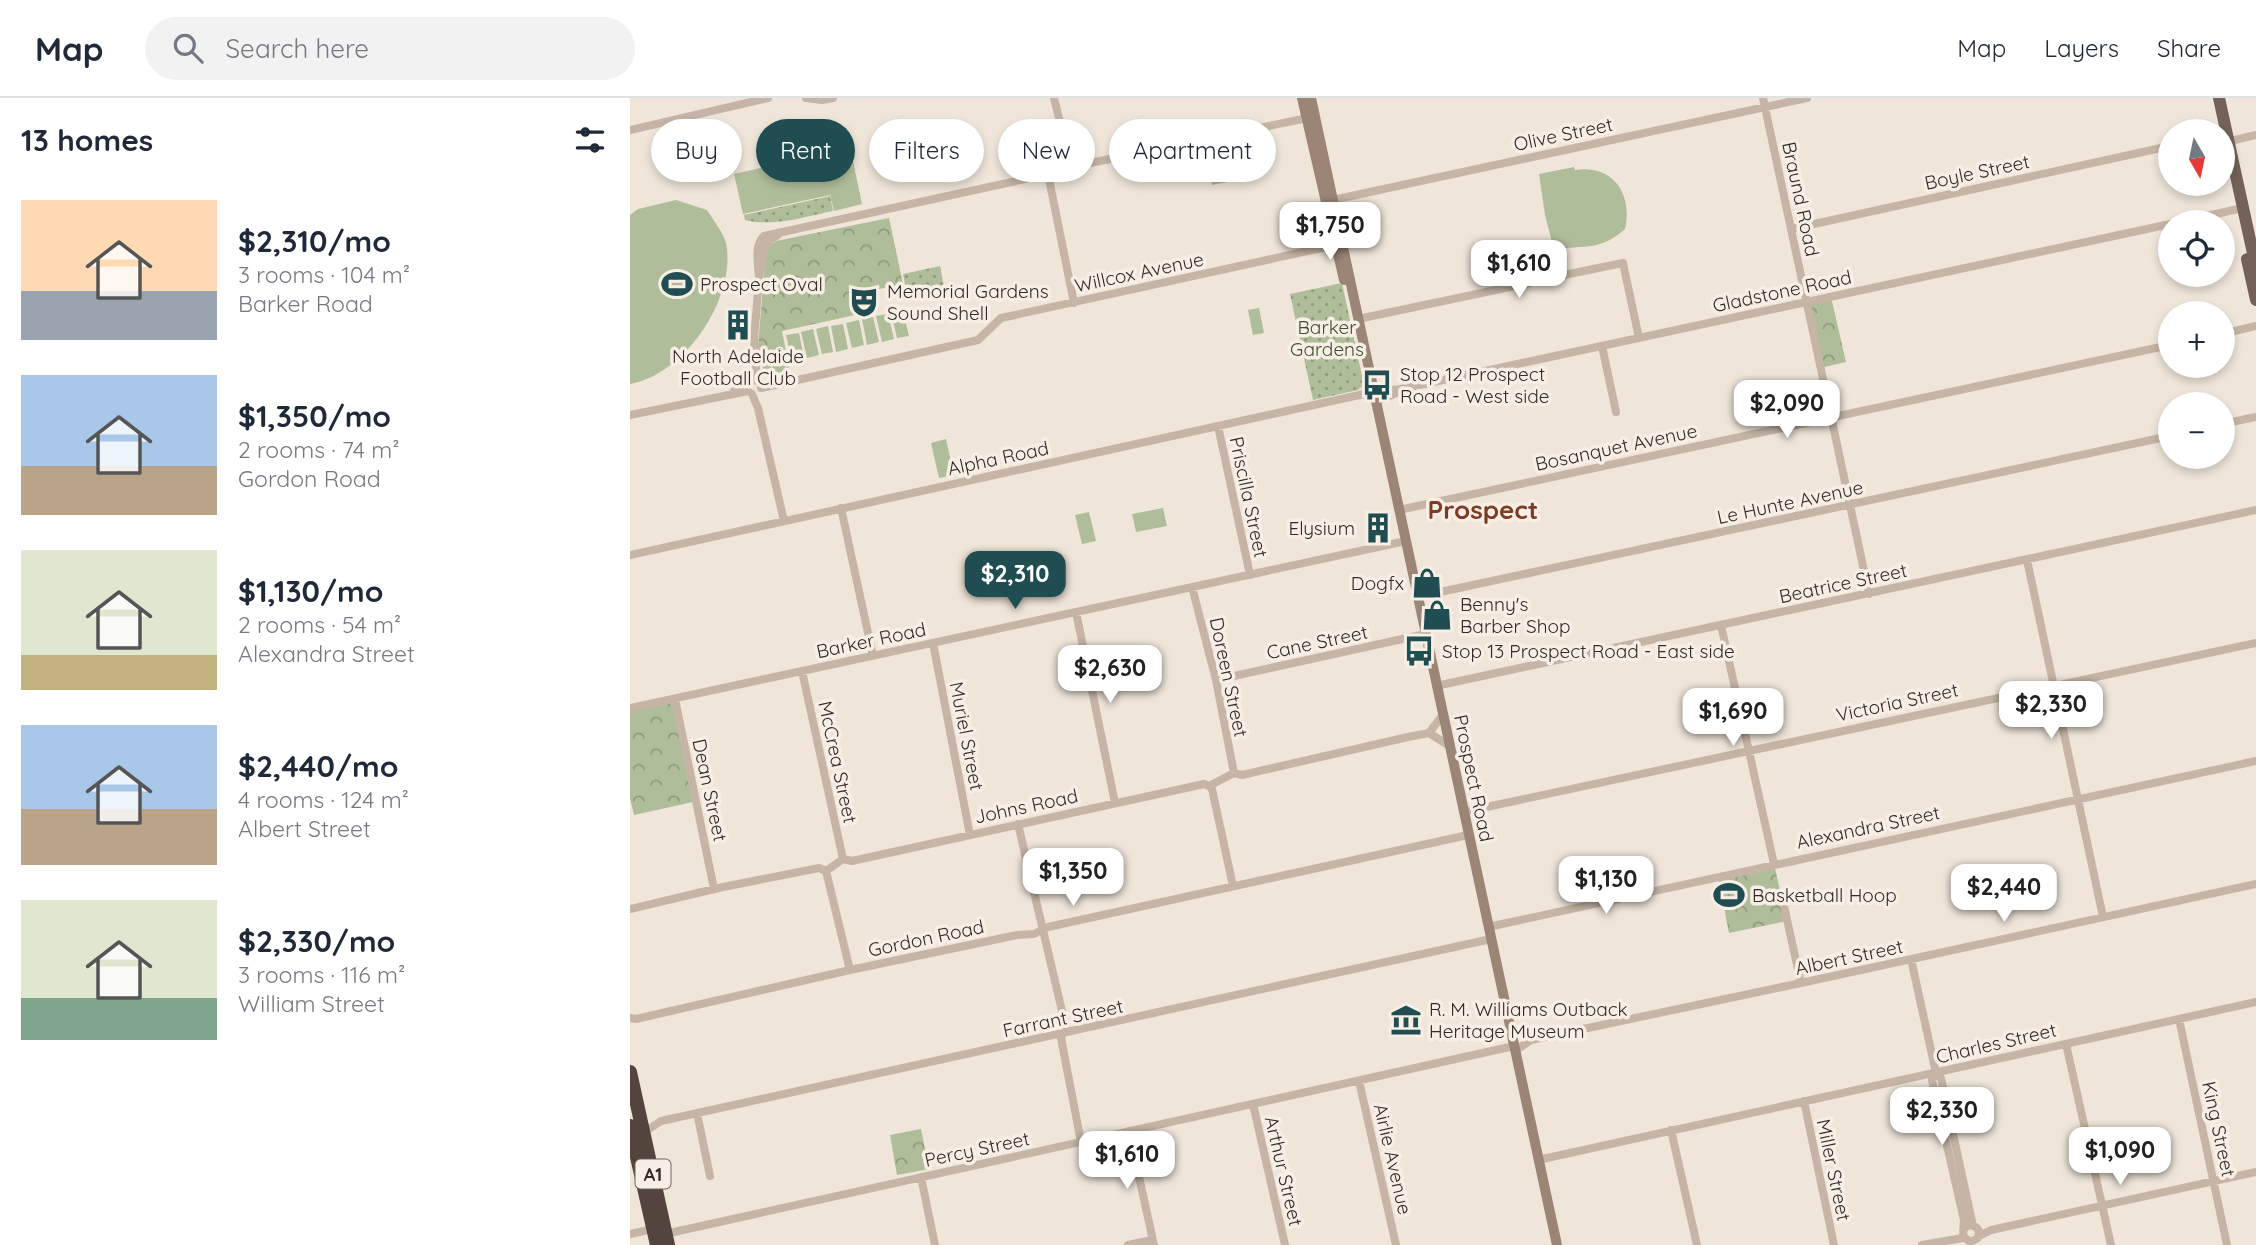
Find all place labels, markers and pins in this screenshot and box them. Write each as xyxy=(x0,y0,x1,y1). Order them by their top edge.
pin: $1,750 xyxy=(1273,202,1387,262)
pin: $1,610 xyxy=(1462,240,1576,300)
sports icon: Prospect Oval xyxy=(660,267,694,301)
place label: Prospect Oval xyxy=(700,272,823,296)
place label: Memorial Gardens Sound Shell xyxy=(887,279,1049,325)
theatre icon: Memorial Gardens Sound Shell xyxy=(847,285,881,319)
building icon: North Adelaide Football Club xyxy=(721,308,755,342)
place label: North Adelaide Football Club xyxy=(672,344,804,390)
place label: Stop 12 Prospect Road - West side xyxy=(1400,362,1550,408)
bus stop icon: Stop 12 Prospect Road - West side xyxy=(1360,368,1394,402)
pin: $2,090 xyxy=(1730,380,1844,440)
building icon: Elysium xyxy=(1361,511,1395,545)
place label: Elysium xyxy=(1288,516,1355,540)
pin: $2,310 xyxy=(958,552,1072,611)
shop icon: Dogfx xyxy=(1410,566,1444,600)
place label: Dogfx xyxy=(1351,571,1404,595)
place label: Benny's Barber Shop xyxy=(1460,592,1570,638)
shop icon: Benny's Barber Shop xyxy=(1420,598,1454,632)
bus stop icon: Stop 13 Prospect Road - East side xyxy=(1402,634,1436,668)
place label: Stop 13 Prospect Road - East side xyxy=(1442,639,1735,663)
pin: $2,630 xyxy=(1053,646,1167,705)
pin: $2,330 xyxy=(1994,682,2108,741)
pin: $1,690 xyxy=(1676,688,1790,748)
pin: $1,350 xyxy=(1016,848,1130,908)
pin: $1,130 xyxy=(1549,856,1663,916)
pin: $2,440 xyxy=(1947,864,2061,924)
sports icon: Basketball Hoop xyxy=(1712,878,1746,912)
place label: Basketball Hoop xyxy=(1752,883,1897,907)
place label: R. M. Williams Outback Heritage Museum xyxy=(1429,997,1628,1043)
museum icon: R. M. Williams Outback Heritage Museum xyxy=(1389,1003,1423,1037)
pin: $2,330 xyxy=(1885,1088,1999,1147)
pin: $1,090 xyxy=(2063,1128,2177,1187)
pin: $1,610 xyxy=(1070,1132,1184,1191)

